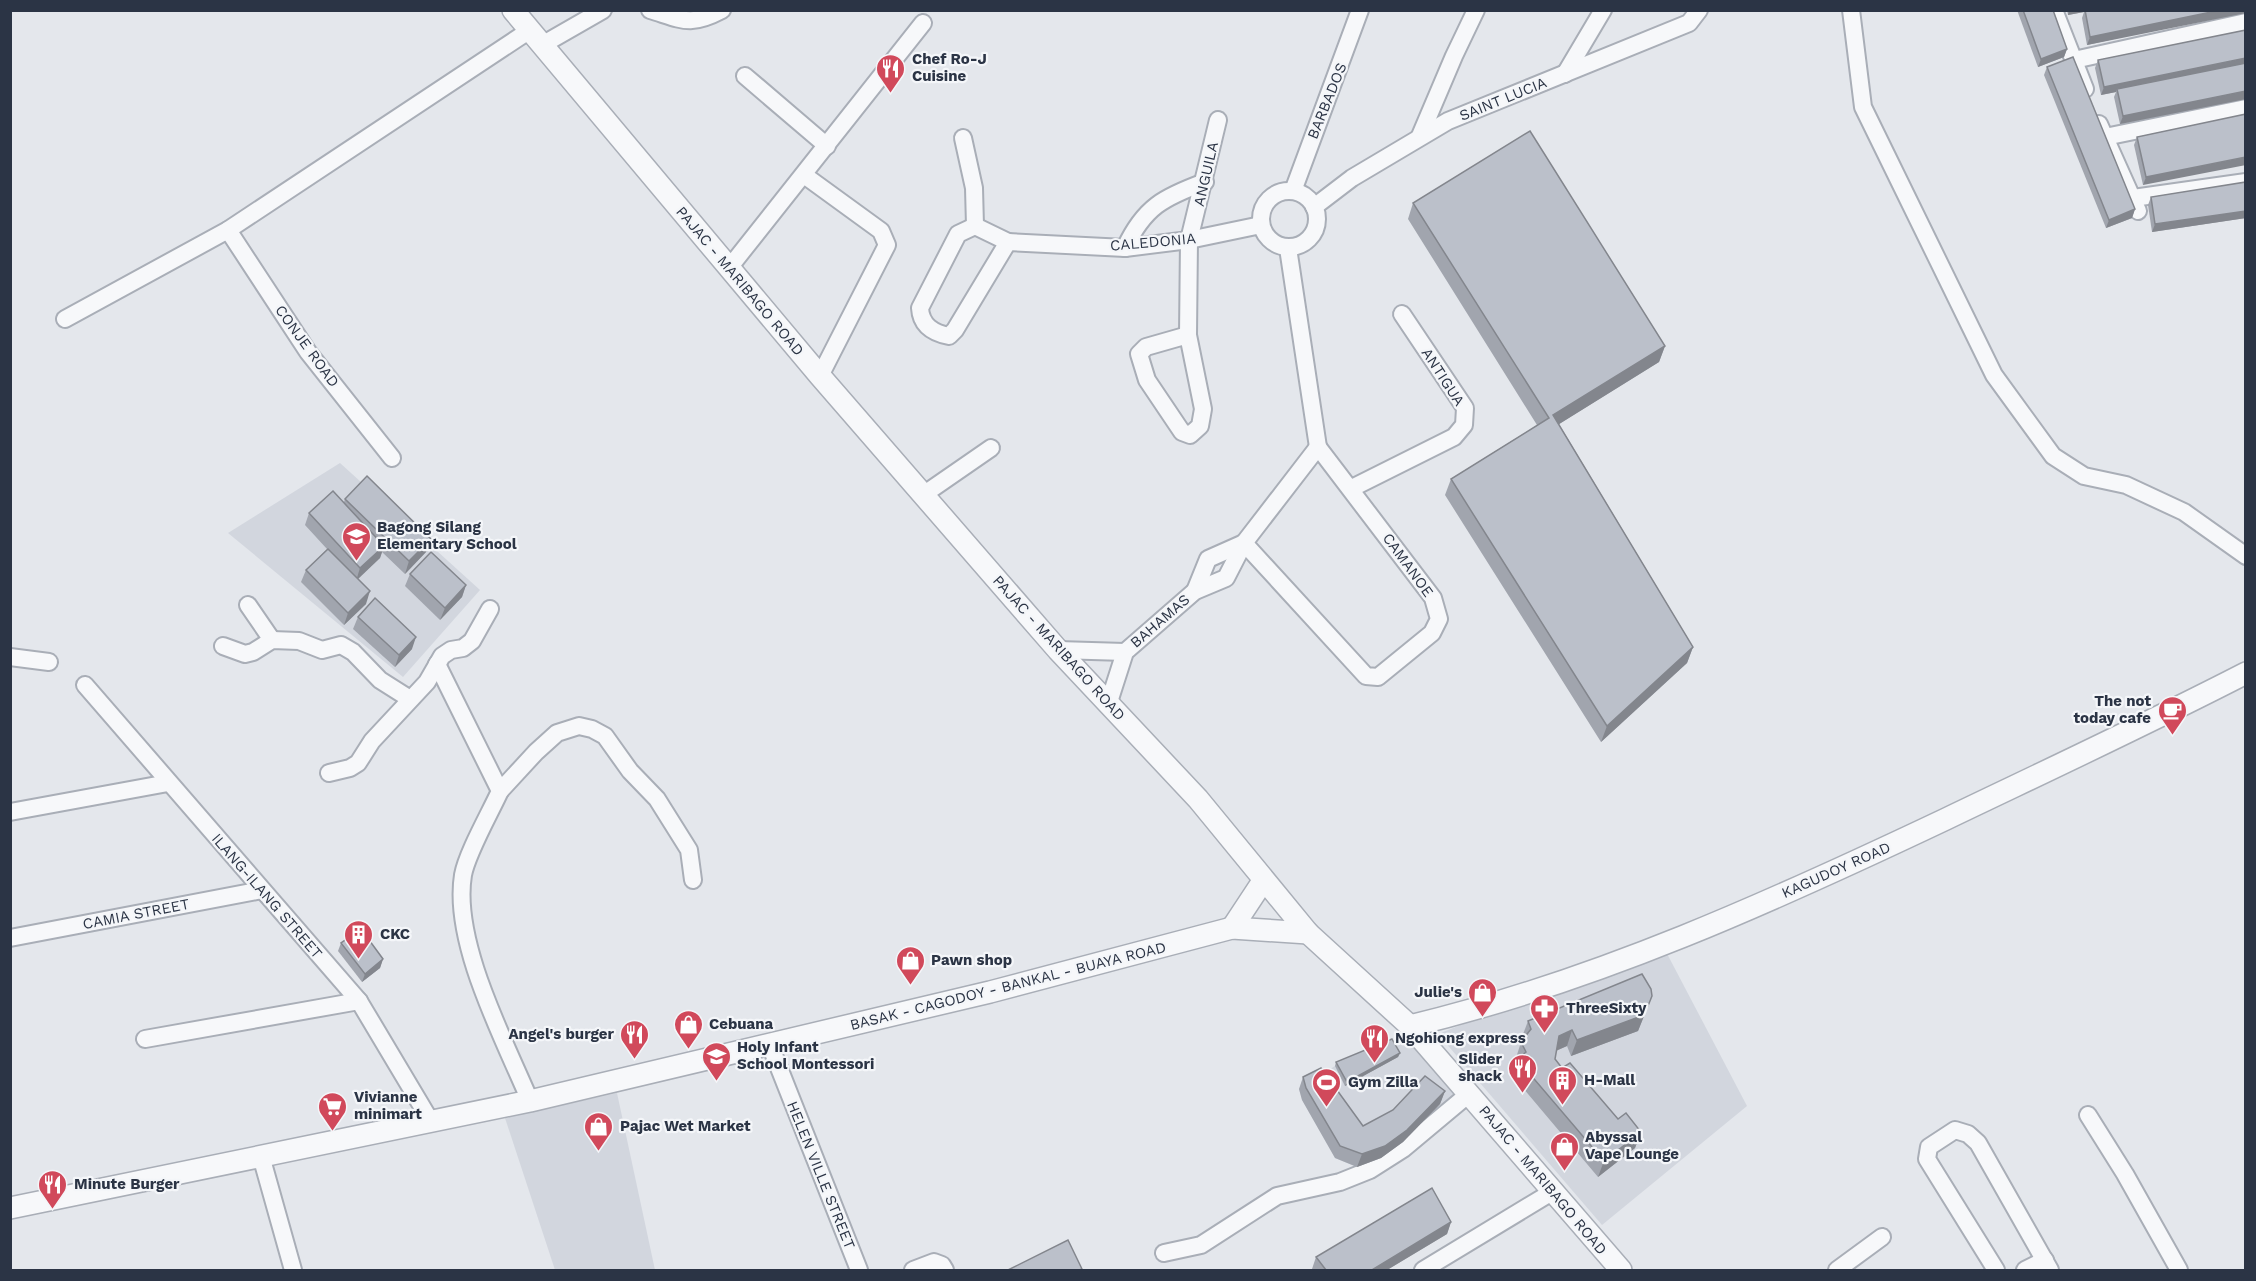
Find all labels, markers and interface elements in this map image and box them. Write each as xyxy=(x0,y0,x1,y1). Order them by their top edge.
place label: Chef Ro-J Cuisine xyxy=(912,50,987,85)
restaurant icon: Chef Ro-J Cuisine xyxy=(875,52,907,94)
street label: BARBADOS xyxy=(1304,60,1350,142)
street label: SAINT LUCIA xyxy=(1457,73,1549,125)
street label: ANGUILA xyxy=(1190,140,1222,208)
street label: PAJAC - MARIBAGO ROAD xyxy=(672,203,808,359)
street label: CALEDONIA xyxy=(1109,229,1197,255)
street label: CONJE ROAD xyxy=(271,301,343,391)
street label: ANTIGUA xyxy=(1418,345,1468,409)
place label: Bagong Silang Elementary School xyxy=(377,518,517,553)
school or university icon: Bagong Silang Elementary School xyxy=(340,520,372,562)
street label: CAMANOE xyxy=(1379,529,1437,601)
street label: PAJAC - MARIBAGO ROAD xyxy=(989,572,1129,724)
street label: BAHAMAS xyxy=(1127,590,1193,652)
place label: The not today cafe xyxy=(2073,692,2151,727)
cafe icon: The not today cafe xyxy=(2156,694,2188,736)
street label: ILANG-ILANG STREET xyxy=(208,830,326,962)
street label: KAGUDOY ROAD xyxy=(1779,838,1893,902)
street label: CAMIA STREET xyxy=(81,895,191,933)
building icon: CKC xyxy=(343,918,375,960)
place label: CKC xyxy=(380,925,410,943)
street label: BASAK - CAGODOY - BANKAL - BUAYA ROAD xyxy=(848,938,1168,1034)
shop icon: Pawn shop xyxy=(894,944,926,986)
place label: Pawn shop xyxy=(931,951,1012,969)
shop icon: Julie's xyxy=(1467,976,1499,1018)
place label: Julie's xyxy=(1414,983,1462,1001)
pharmacy icon: ThreeSixty xyxy=(1529,992,1561,1034)
place label: ThreeSixty xyxy=(1566,999,1647,1017)
shop icon: Cebuana xyxy=(672,1008,704,1050)
place label: Cebuana xyxy=(709,1015,774,1033)
restaurant icon: Angel's burger xyxy=(619,1018,651,1060)
restaurant icon: Ngohiong express xyxy=(1358,1022,1390,1064)
place label: Angel's burger xyxy=(508,1025,615,1043)
place label: Ngohiong express xyxy=(1395,1029,1526,1047)
place label: Holy Infant School Montessori xyxy=(737,1038,874,1073)
school or university icon: Holy Infant School Montessori xyxy=(700,1040,732,1082)
place label: Slider shack xyxy=(1458,1050,1503,1085)
restaurant icon: Slider shack xyxy=(1507,1052,1539,1094)
building icon: H-Mall xyxy=(1547,1064,1579,1106)
sports icon: Gym Zilla xyxy=(1311,1066,1343,1108)
place label: H-Mall xyxy=(1584,1071,1635,1089)
place label: Gym Zilla xyxy=(1348,1073,1418,1091)
place label: Vivianne minimart xyxy=(354,1088,422,1123)
supermarket icon: Vivianne minimart xyxy=(317,1090,349,1132)
street label: HELEN VILLE STREET xyxy=(783,1098,859,1252)
street label: PAJAC - MARIBAGO ROAD xyxy=(1475,1102,1611,1258)
shop icon: Pajac Wet Market xyxy=(583,1110,615,1152)
place label: Pajac Wet Market xyxy=(620,1117,751,1135)
place label: Abyssal Vape Lounge xyxy=(1585,1128,1679,1163)
shop icon: Abyssal Vape Lounge xyxy=(1548,1130,1580,1172)
restaurant icon: Minute Burger xyxy=(37,1168,69,1210)
place label: Minute Burger xyxy=(74,1175,180,1193)

